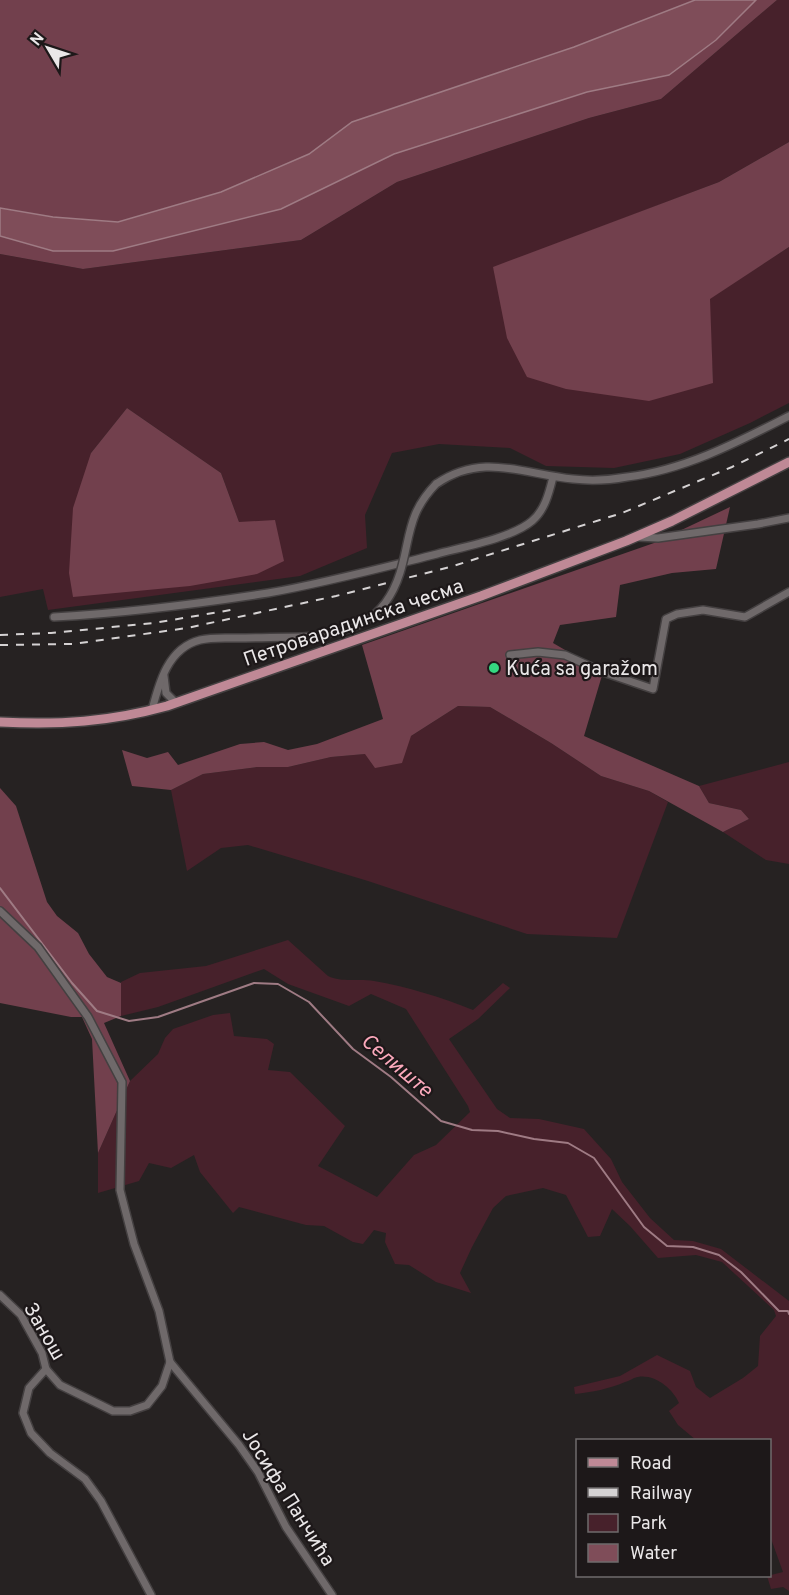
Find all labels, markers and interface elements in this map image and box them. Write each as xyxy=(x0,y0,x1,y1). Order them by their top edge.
north arrow xyxy=(18,18,78,78)
text: N xyxy=(27,29,49,51)
street label: Петроварадинска чесма xyxy=(240,574,467,674)
place label: Kuća sa garažom xyxy=(506,657,658,683)
marker: Kuća sa garažom xyxy=(487,661,501,675)
water label: Селиште xyxy=(355,1028,438,1105)
street label: Занош xyxy=(16,1298,70,1366)
street label: Јосифа Панчића xyxy=(235,1425,340,1572)
legend xyxy=(576,1439,771,1577)
text: Road xyxy=(630,1453,672,1476)
text: Railway xyxy=(630,1483,692,1506)
text: Park xyxy=(630,1513,667,1536)
text: Water xyxy=(630,1543,677,1566)

